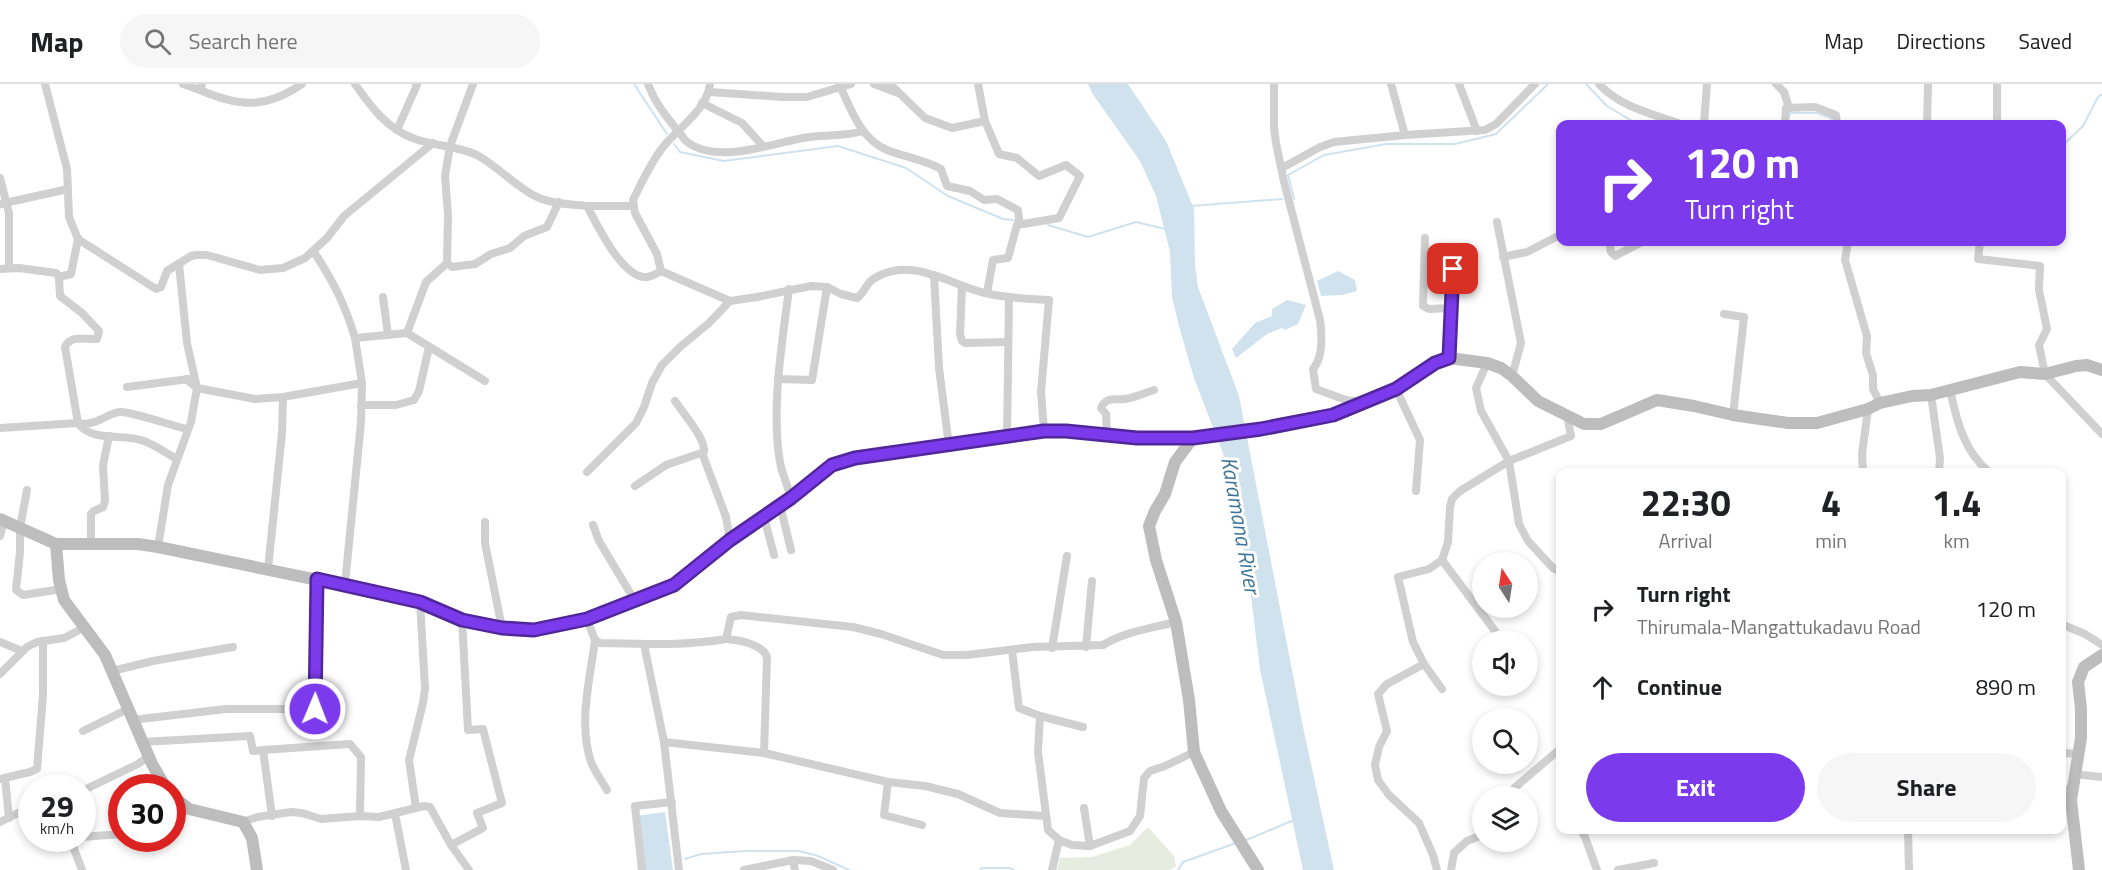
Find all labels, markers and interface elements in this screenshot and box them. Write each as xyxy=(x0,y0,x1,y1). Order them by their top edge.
search box xyxy=(120,14,540,68)
text: Map xyxy=(30,20,84,63)
text: Search here xyxy=(189,24,298,58)
icon: search xyxy=(141,25,174,58)
text: Map xyxy=(1824,25,1864,57)
text: Directions xyxy=(1897,25,1986,57)
text: Saved xyxy=(2019,25,2072,57)
text: 120 m xyxy=(1685,130,1800,194)
icon: right xyxy=(1586,144,1664,222)
text: Turn right xyxy=(1685,188,1794,229)
pin xyxy=(1427,243,1478,294)
icon: arrive xyxy=(1436,252,1469,285)
water label: Karamana River xyxy=(1212,454,1270,599)
text: 22:30 xyxy=(1641,475,1731,530)
text: 4 xyxy=(1821,475,1841,530)
text: 1.4 xyxy=(1932,475,1981,530)
text: Arrival xyxy=(1658,525,1713,556)
text: min xyxy=(1815,525,1847,556)
text: km xyxy=(1943,525,1970,556)
north arrow xyxy=(1472,552,1538,618)
map controls xyxy=(1472,552,1538,852)
text: Turn right xyxy=(1637,577,1731,611)
text: 120 m xyxy=(1976,592,2036,626)
icon: right xyxy=(1586,593,1619,626)
text: Thirumala-Mangattukadavu Road xyxy=(1637,611,1921,642)
button: sound xyxy=(1472,630,1538,696)
text: Continue xyxy=(1637,670,1722,704)
text: 890 m xyxy=(1976,670,2036,704)
icon: ahead xyxy=(1586,671,1619,704)
position arrow xyxy=(283,677,347,741)
button: search xyxy=(1472,708,1538,774)
button: Exit xyxy=(1586,753,1805,822)
button: Share xyxy=(1817,753,2036,822)
speed limit sign: 30 xyxy=(108,774,186,852)
text: 29 xyxy=(40,783,74,829)
button: layers xyxy=(1472,786,1538,852)
text: km/h xyxy=(40,817,74,840)

